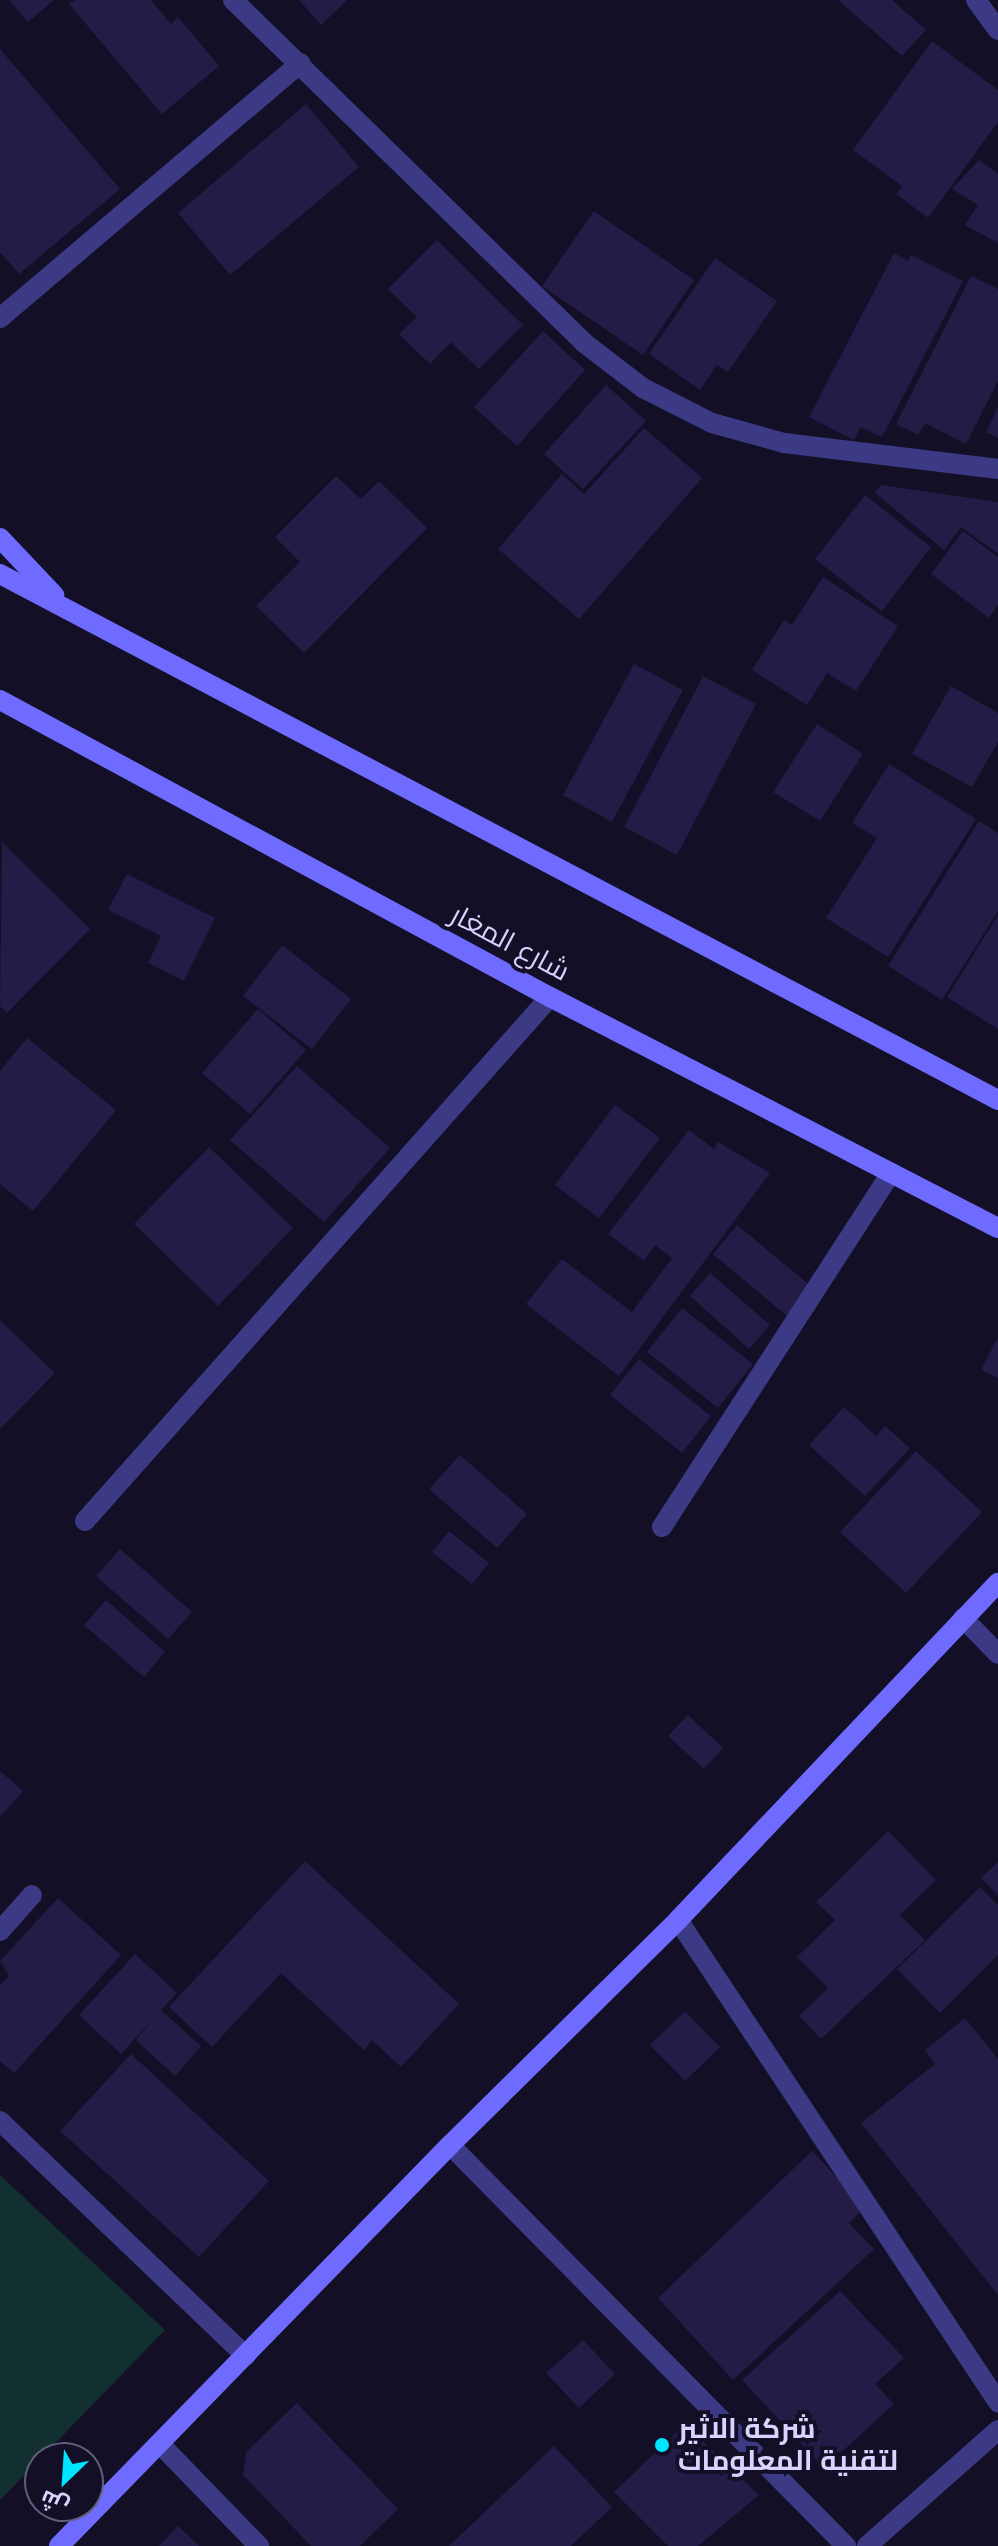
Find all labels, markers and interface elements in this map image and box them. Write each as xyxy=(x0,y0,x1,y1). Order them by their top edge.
street label: شارع المغار xyxy=(445,898,575,988)
place label: شركة الاثير لتقنية المعلومات xyxy=(678,2412,898,2478)
marker: شركة الاثير لتقنية المعلومات xyxy=(653,2436,671,2454)
north arrow xyxy=(24,2442,104,2522)
text: ش xyxy=(36,2485,73,2520)

